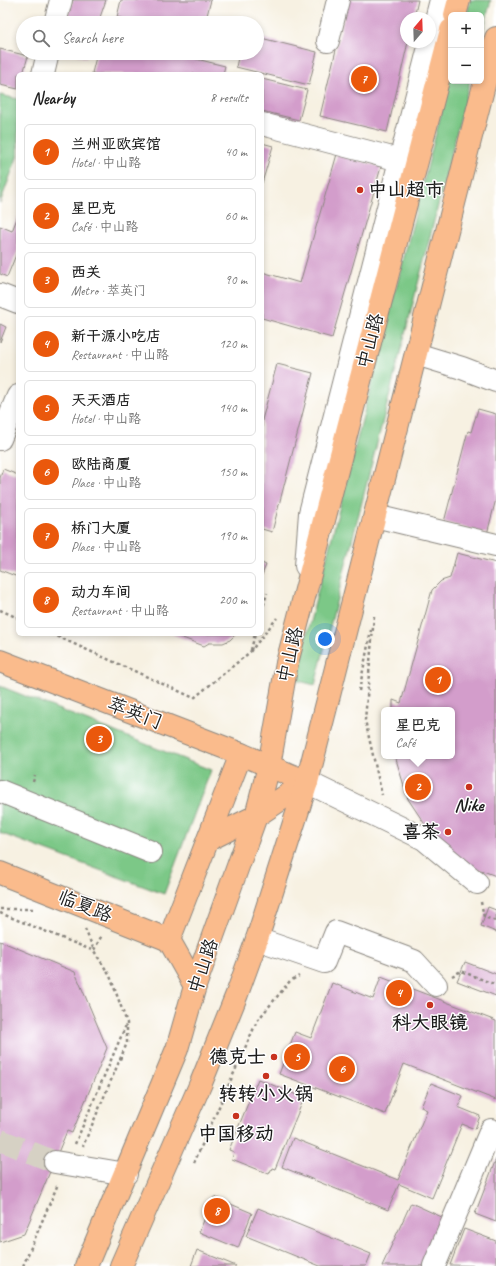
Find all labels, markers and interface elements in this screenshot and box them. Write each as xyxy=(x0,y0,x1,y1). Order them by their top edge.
north arrow xyxy=(400,12,436,48)
map controls xyxy=(448,12,484,84)
button: + xyxy=(448,12,484,48)
search box xyxy=(16,16,264,60)
icon: search xyxy=(30,27,52,49)
text: Search here xyxy=(62,29,123,48)
button: − xyxy=(448,48,484,84)
pin: 7 xyxy=(351,64,377,94)
text: Nearby xyxy=(32,88,75,109)
text: 8 results xyxy=(210,90,248,106)
text: 兰州亚欧宾馆 xyxy=(71,135,161,154)
text: 1 xyxy=(43,144,49,160)
text: 40 m xyxy=(225,144,247,160)
text: Hotel · 中山路 xyxy=(71,155,141,171)
place label: 中山超市 xyxy=(368,178,444,202)
marker: 中山超市 xyxy=(355,185,365,195)
text: 星巴克 xyxy=(71,199,116,218)
text: 2 xyxy=(43,208,49,224)
text: 60 m xyxy=(225,208,247,224)
text: Café · 中山路 xyxy=(71,219,139,235)
text: 西关 xyxy=(71,263,101,282)
text: 3 xyxy=(43,272,49,288)
text: 90 m xyxy=(225,272,247,288)
text: Metro · 萃英门 xyxy=(71,283,146,299)
street label: 中山路 xyxy=(351,310,389,372)
text: 新干源小吃店 xyxy=(71,327,161,346)
text: 4 xyxy=(43,336,49,352)
text: 120 m xyxy=(219,336,247,352)
text: Restaurant · 中山路 xyxy=(71,347,169,363)
text: 天天酒店 xyxy=(71,391,131,410)
text: 5 xyxy=(43,400,49,416)
text: 140 m xyxy=(219,400,247,416)
text: Hotel · 中山路 xyxy=(71,411,141,427)
text: 欧陆商厦 xyxy=(71,455,131,474)
text: 6 xyxy=(43,464,49,480)
text: 150 m xyxy=(219,464,247,480)
text: Place · 中山路 xyxy=(71,475,142,491)
text: 桥门大厦 xyxy=(71,519,131,538)
text: 7 xyxy=(43,528,49,544)
text: 190 m xyxy=(219,528,247,544)
text: Place · 中山路 xyxy=(71,539,142,555)
text: 动力车间 xyxy=(71,583,131,602)
text: 8 xyxy=(43,592,49,608)
text: 200 m xyxy=(219,592,247,608)
text: Restaurant · 中山路 xyxy=(71,603,169,619)
street label: 中山路 xyxy=(272,625,308,685)
your location xyxy=(315,629,335,649)
pin: 1 xyxy=(425,665,451,695)
street label: 萃英门 xyxy=(104,692,166,734)
popup xyxy=(381,707,455,759)
text: 星巴克 xyxy=(395,716,441,735)
pin: 3 xyxy=(86,724,112,754)
text: Café xyxy=(395,735,415,751)
pin: 2 xyxy=(405,772,431,802)
marker: Nike xyxy=(464,782,474,792)
place label: Nike xyxy=(454,793,485,817)
place label: 喜茶 xyxy=(402,820,440,844)
marker: 喜茶 xyxy=(443,827,453,837)
street label: 临夏路 xyxy=(54,884,116,928)
street label: 中山路 xyxy=(182,935,224,997)
pin: 4 xyxy=(386,978,412,1008)
marker: 科大眼镜 xyxy=(425,1000,435,1010)
place label: 科大眼镜 xyxy=(392,1011,468,1035)
pin: 5 xyxy=(284,1042,310,1072)
place label: 德克士 xyxy=(209,1045,266,1069)
marker: 德克士 xyxy=(269,1052,279,1062)
pin: 6 xyxy=(329,1054,355,1084)
marker: 转转小火锅 xyxy=(261,1071,271,1081)
place label: 转转小火锅 xyxy=(218,1082,314,1106)
marker: 中国移动 xyxy=(231,1111,241,1121)
place label: 中国移动 xyxy=(198,1122,274,1146)
pin: 8 xyxy=(204,1196,230,1226)

